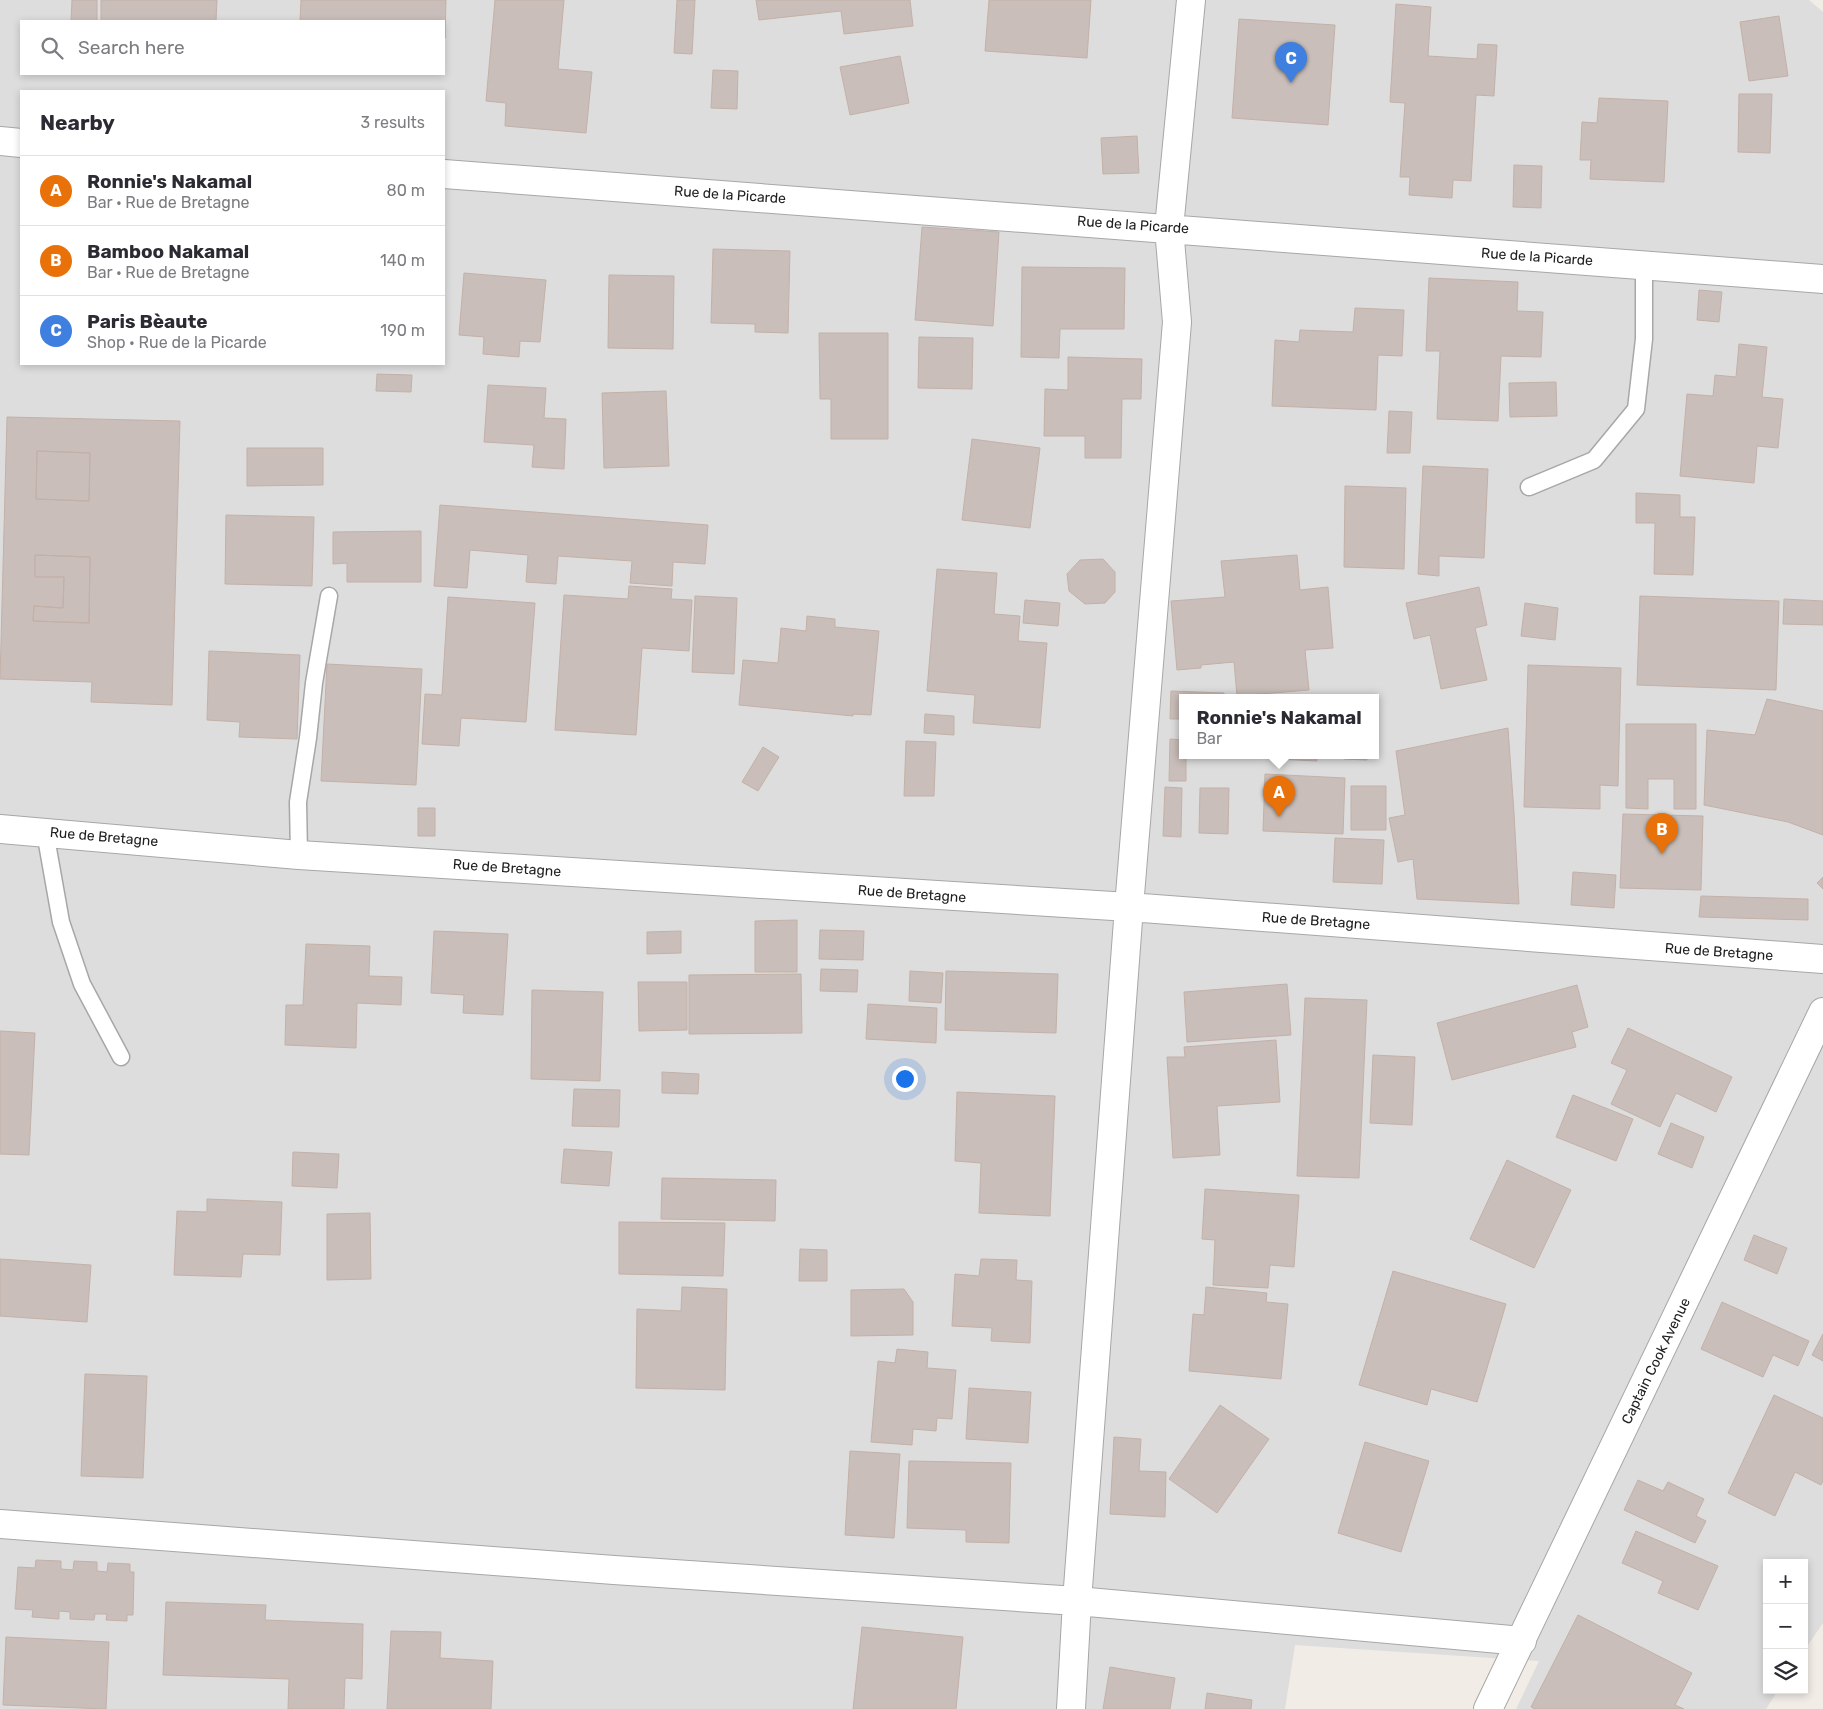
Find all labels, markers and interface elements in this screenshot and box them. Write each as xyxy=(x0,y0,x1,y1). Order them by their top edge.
search box xyxy=(20,20,445,75)
icon: search xyxy=(38,34,66,62)
text: Search here xyxy=(78,36,185,59)
pin: C xyxy=(1275,42,1307,83)
text: Nearby xyxy=(40,110,115,135)
text: 3 results xyxy=(360,113,425,132)
text: Ronnie's Nakamal xyxy=(87,170,252,193)
text: A xyxy=(50,181,62,200)
text: 80 m xyxy=(387,181,425,200)
street label: Rue de la Picarde xyxy=(673,183,787,207)
text: Bar · Rue de Bretagne xyxy=(87,193,250,212)
street label: Rue de la Picarde xyxy=(1076,213,1190,237)
text: Bamboo Nakamal xyxy=(87,240,249,263)
street label: Rue de la Picarde xyxy=(1480,245,1594,269)
text: B xyxy=(50,251,62,270)
text: 140 m xyxy=(380,251,425,270)
text: Bar · Rue de Bretagne xyxy=(87,263,250,282)
text: Paris Bèaute xyxy=(87,310,208,333)
text: C xyxy=(50,321,62,340)
text: 190 m xyxy=(380,321,425,340)
text: Shop · Rue de la Picarde xyxy=(87,333,267,352)
popup xyxy=(1179,694,1379,759)
text: Ronnie's Nakamal xyxy=(1196,706,1362,729)
text: Bar xyxy=(1196,729,1222,748)
pin: A xyxy=(1263,776,1295,817)
pin: B xyxy=(1646,813,1678,854)
street label: Rue de Bretagne xyxy=(49,824,159,850)
street label: Rue de Bretagne xyxy=(452,856,562,880)
street label: Rue de Bretagne xyxy=(857,882,967,906)
street label: Rue de Bretagne xyxy=(1261,909,1371,933)
street label: Rue de Bretagne xyxy=(1664,940,1774,964)
your location xyxy=(892,1066,918,1092)
street label: Captain Cook Avenue xyxy=(1618,1295,1694,1427)
map controls xyxy=(1763,1559,1808,1694)
button: + xyxy=(1763,1559,1808,1604)
button: − xyxy=(1763,1604,1808,1649)
button: layers xyxy=(1763,1649,1808,1694)

